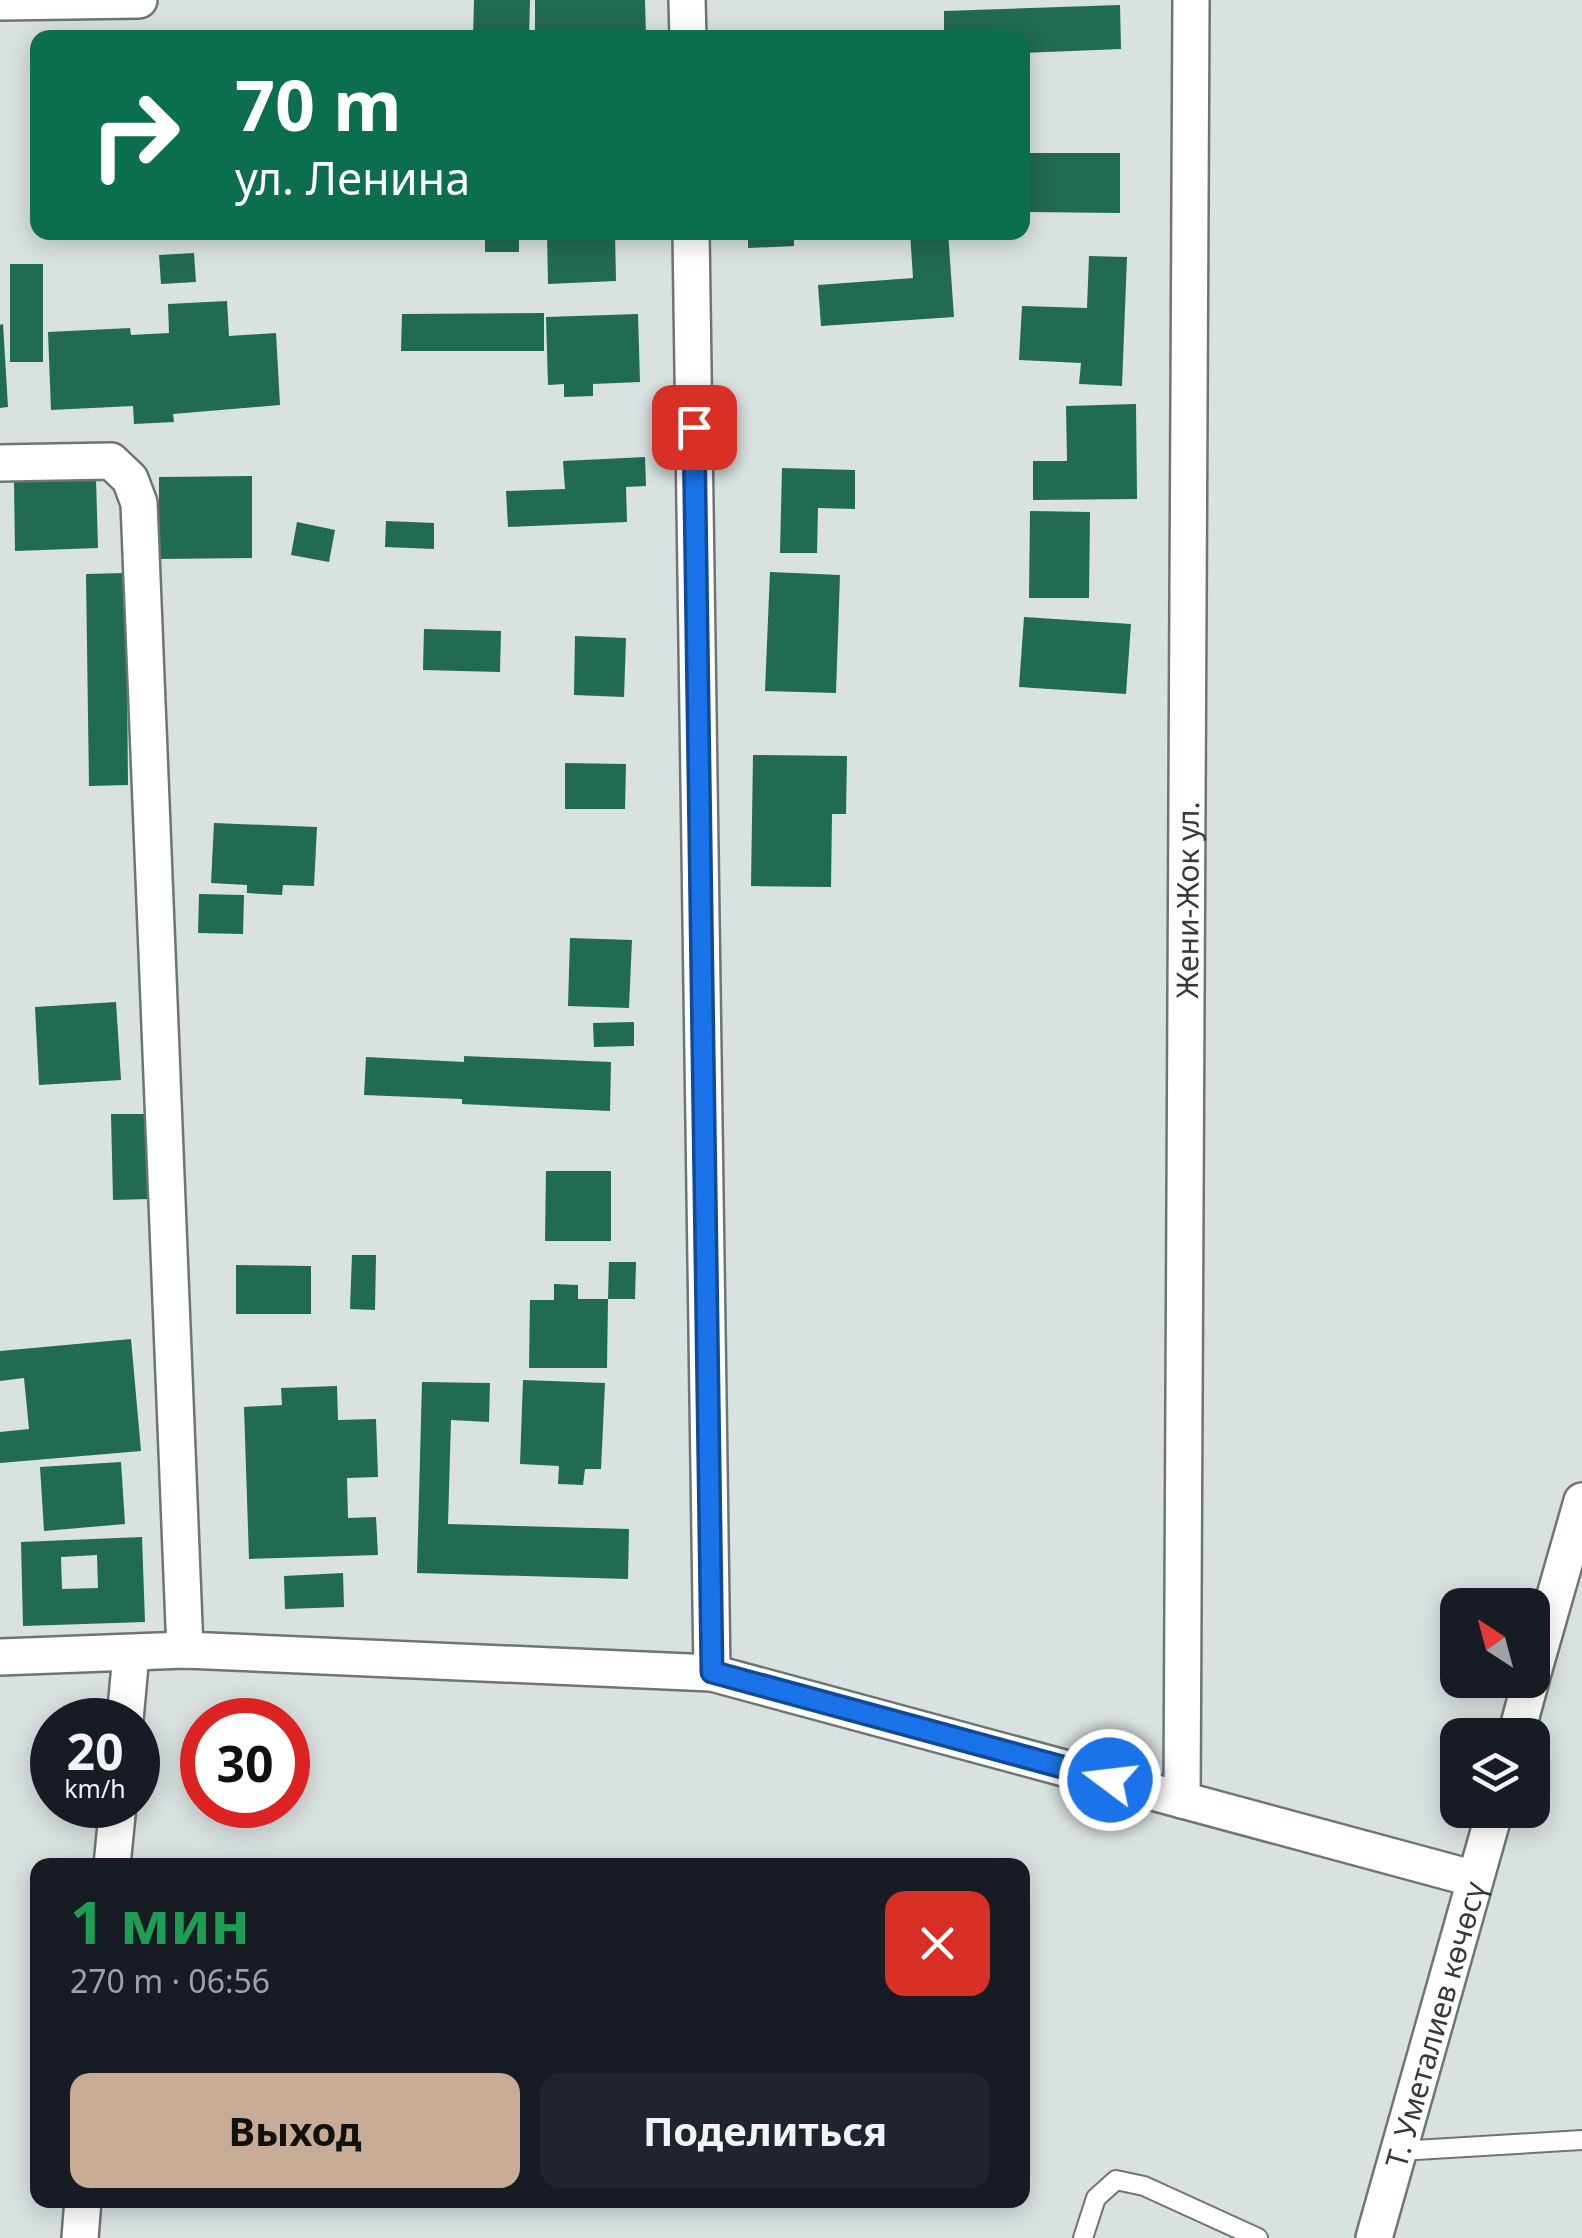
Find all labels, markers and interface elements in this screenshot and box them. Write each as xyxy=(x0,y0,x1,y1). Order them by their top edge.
text: 70 m xyxy=(235,56,402,152)
icon: right xyxy=(70,70,200,200)
text: ул. Ленина xyxy=(235,147,470,208)
pin xyxy=(652,385,737,470)
icon: arrive xyxy=(667,400,722,455)
street label: Жени-Жок ул. xyxy=(1166,801,1207,999)
north arrow xyxy=(1440,1588,1550,1698)
map controls xyxy=(1440,1588,1550,1828)
speed limit sign: 30 xyxy=(180,1698,310,1828)
text: 20 xyxy=(66,1717,124,1785)
button: layers xyxy=(1440,1718,1550,1828)
position arrow xyxy=(1058,1728,1162,1832)
text: km/h xyxy=(64,1771,126,1805)
street label: Т. Уметалиев көчөсү xyxy=(1374,1876,1495,2172)
text: 1 мин xyxy=(70,1880,250,1962)
button: close xyxy=(885,1891,990,1996)
text: 270 m · 06:56 xyxy=(70,1959,270,2002)
button: Выход xyxy=(70,2073,520,2188)
button: Поделиться xyxy=(540,2073,990,2188)

